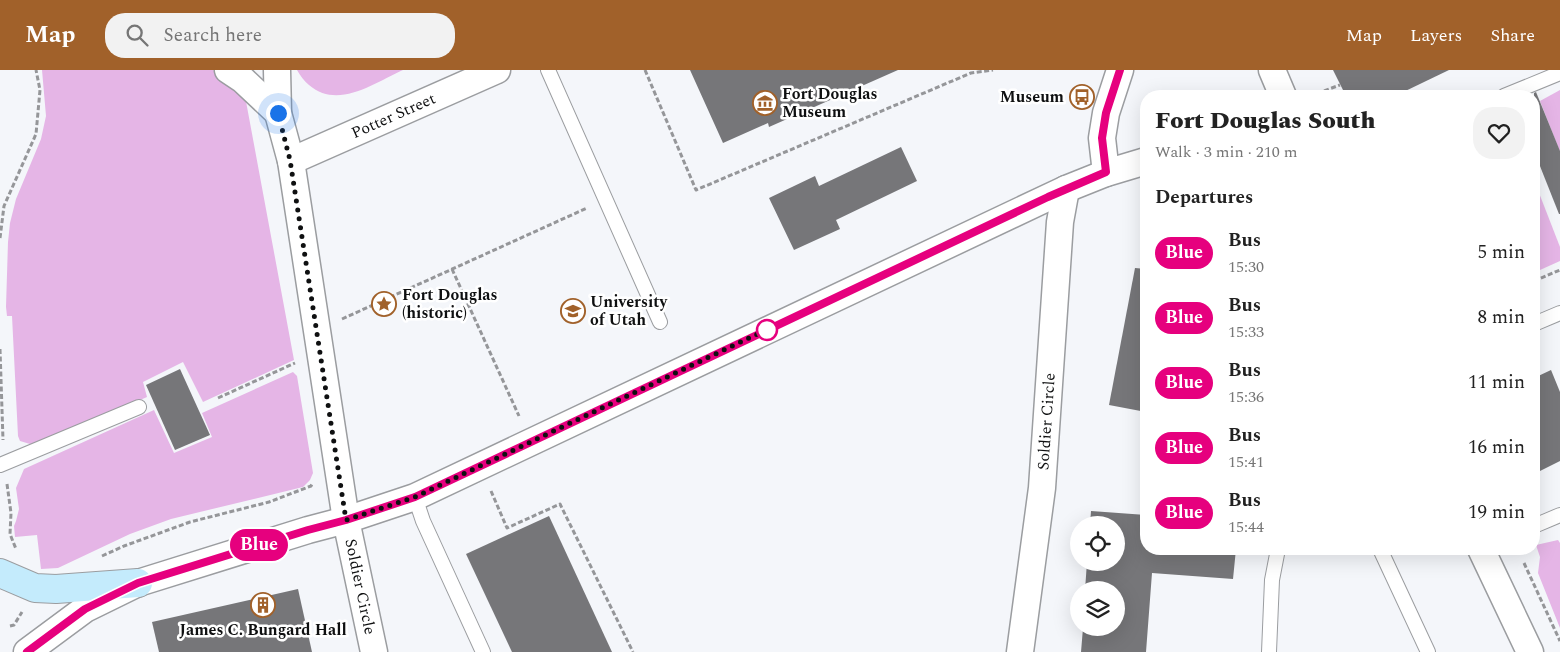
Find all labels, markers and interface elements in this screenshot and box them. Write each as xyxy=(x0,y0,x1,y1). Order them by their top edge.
search box xyxy=(105,13,455,58)
text: Map xyxy=(25,17,75,53)
icon: search xyxy=(123,21,151,49)
text: Search here xyxy=(163,21,262,50)
text: Map xyxy=(1346,22,1382,49)
text: Layers xyxy=(1410,22,1462,49)
text: Share xyxy=(1490,22,1535,49)
place label: Fort Douglas Museum xyxy=(782,82,878,124)
bus stop icon: Museum xyxy=(1069,84,1095,110)
place label: Museum xyxy=(1000,85,1065,109)
street label: Potter Street xyxy=(347,86,440,145)
museum icon: Fort Douglas Museum xyxy=(752,90,778,116)
your location xyxy=(266,101,291,126)
text: Fort Douglas South xyxy=(1155,103,1376,139)
button: heart xyxy=(1473,107,1525,159)
text: Walk · 3 min · 210 m xyxy=(1155,140,1298,164)
text: Departures xyxy=(1155,183,1253,212)
text: Bus xyxy=(1228,226,1261,255)
text: 5 min xyxy=(1477,238,1525,267)
text: Blue xyxy=(1165,239,1203,266)
text: 15:30 xyxy=(1228,255,1264,279)
place label: Fort Douglas (historic) xyxy=(402,283,498,325)
place label: University of Utah xyxy=(590,290,668,332)
place icon: Fort Douglas (historic) xyxy=(371,291,397,317)
text: Bus xyxy=(1228,291,1261,320)
school or university icon: University of Utah xyxy=(560,298,586,324)
text: 8 min xyxy=(1477,303,1525,332)
text: Blue xyxy=(1165,304,1203,331)
unlabelled marker xyxy=(756,319,778,341)
text: 15:33 xyxy=(1228,320,1264,344)
text: Bus xyxy=(1228,356,1261,385)
text: 11 min xyxy=(1468,368,1525,397)
text: Blue xyxy=(1165,369,1203,396)
street label: Soldier Circle xyxy=(1031,372,1062,471)
text: 15:36 xyxy=(1228,385,1264,409)
text: Bus xyxy=(1228,421,1261,450)
text: 16 min xyxy=(1468,433,1525,462)
text: Blue xyxy=(1165,434,1203,461)
text: 15:41 xyxy=(1228,450,1264,474)
text: Bus xyxy=(1228,486,1261,515)
text: 19 min xyxy=(1468,498,1525,527)
text: Blue xyxy=(1165,499,1203,526)
text: 15:44 xyxy=(1228,515,1264,539)
map controls xyxy=(1070,516,1125,636)
button: locate xyxy=(1070,516,1125,571)
line badge: Blue xyxy=(224,529,294,561)
text: Blue xyxy=(240,531,278,558)
street label: Soldier Circle xyxy=(338,536,382,637)
button: layers xyxy=(1070,581,1125,636)
building icon: James C. Bungard Hall xyxy=(250,592,276,618)
place label: James C. Bungard Hall xyxy=(179,618,347,642)

